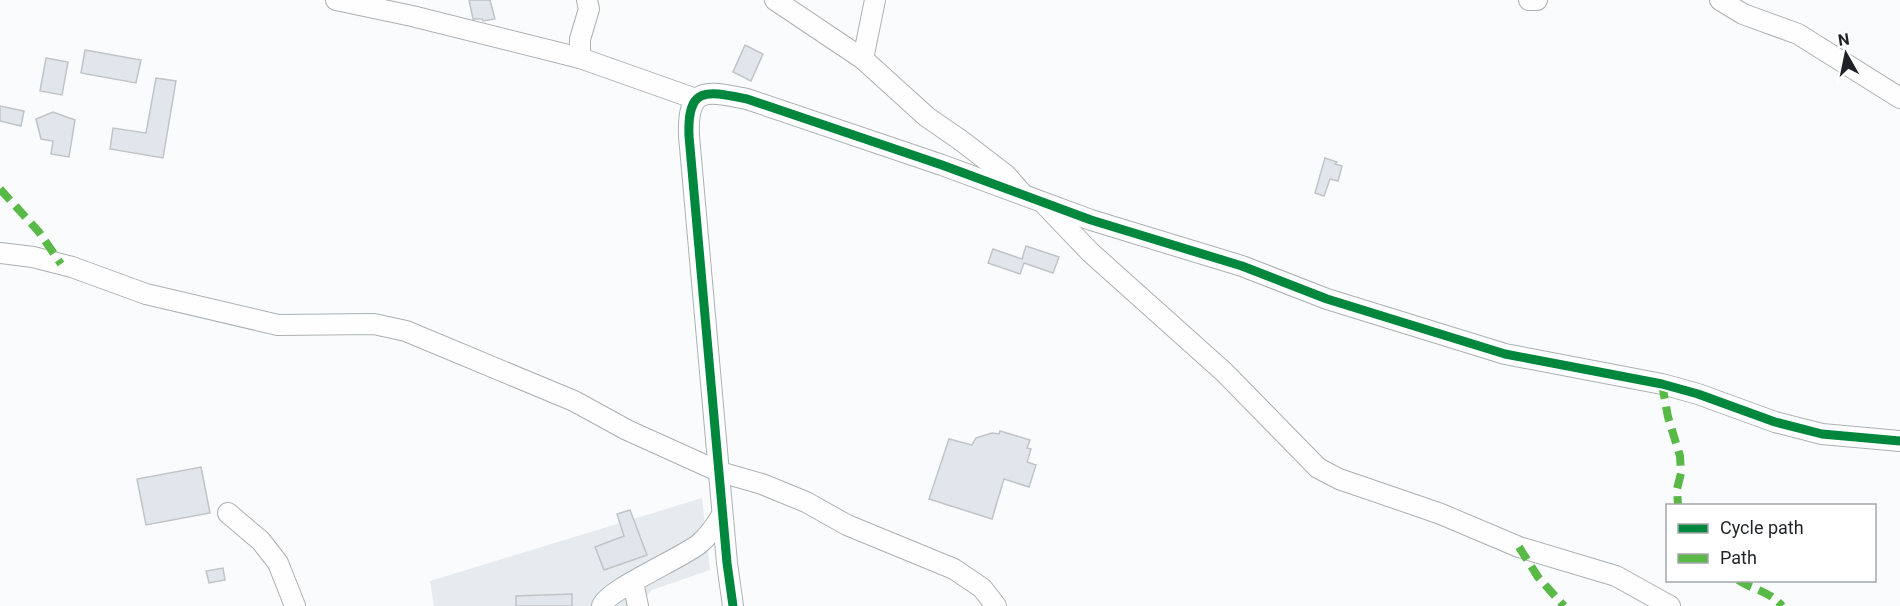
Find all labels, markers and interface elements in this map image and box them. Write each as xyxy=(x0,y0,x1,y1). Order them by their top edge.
north arrow xyxy=(1816,24,1876,84)
text: N xyxy=(1837,29,1851,50)
legend xyxy=(1666,504,1876,582)
text: Cycle path xyxy=(1720,517,1804,538)
text: Path xyxy=(1720,547,1757,568)

